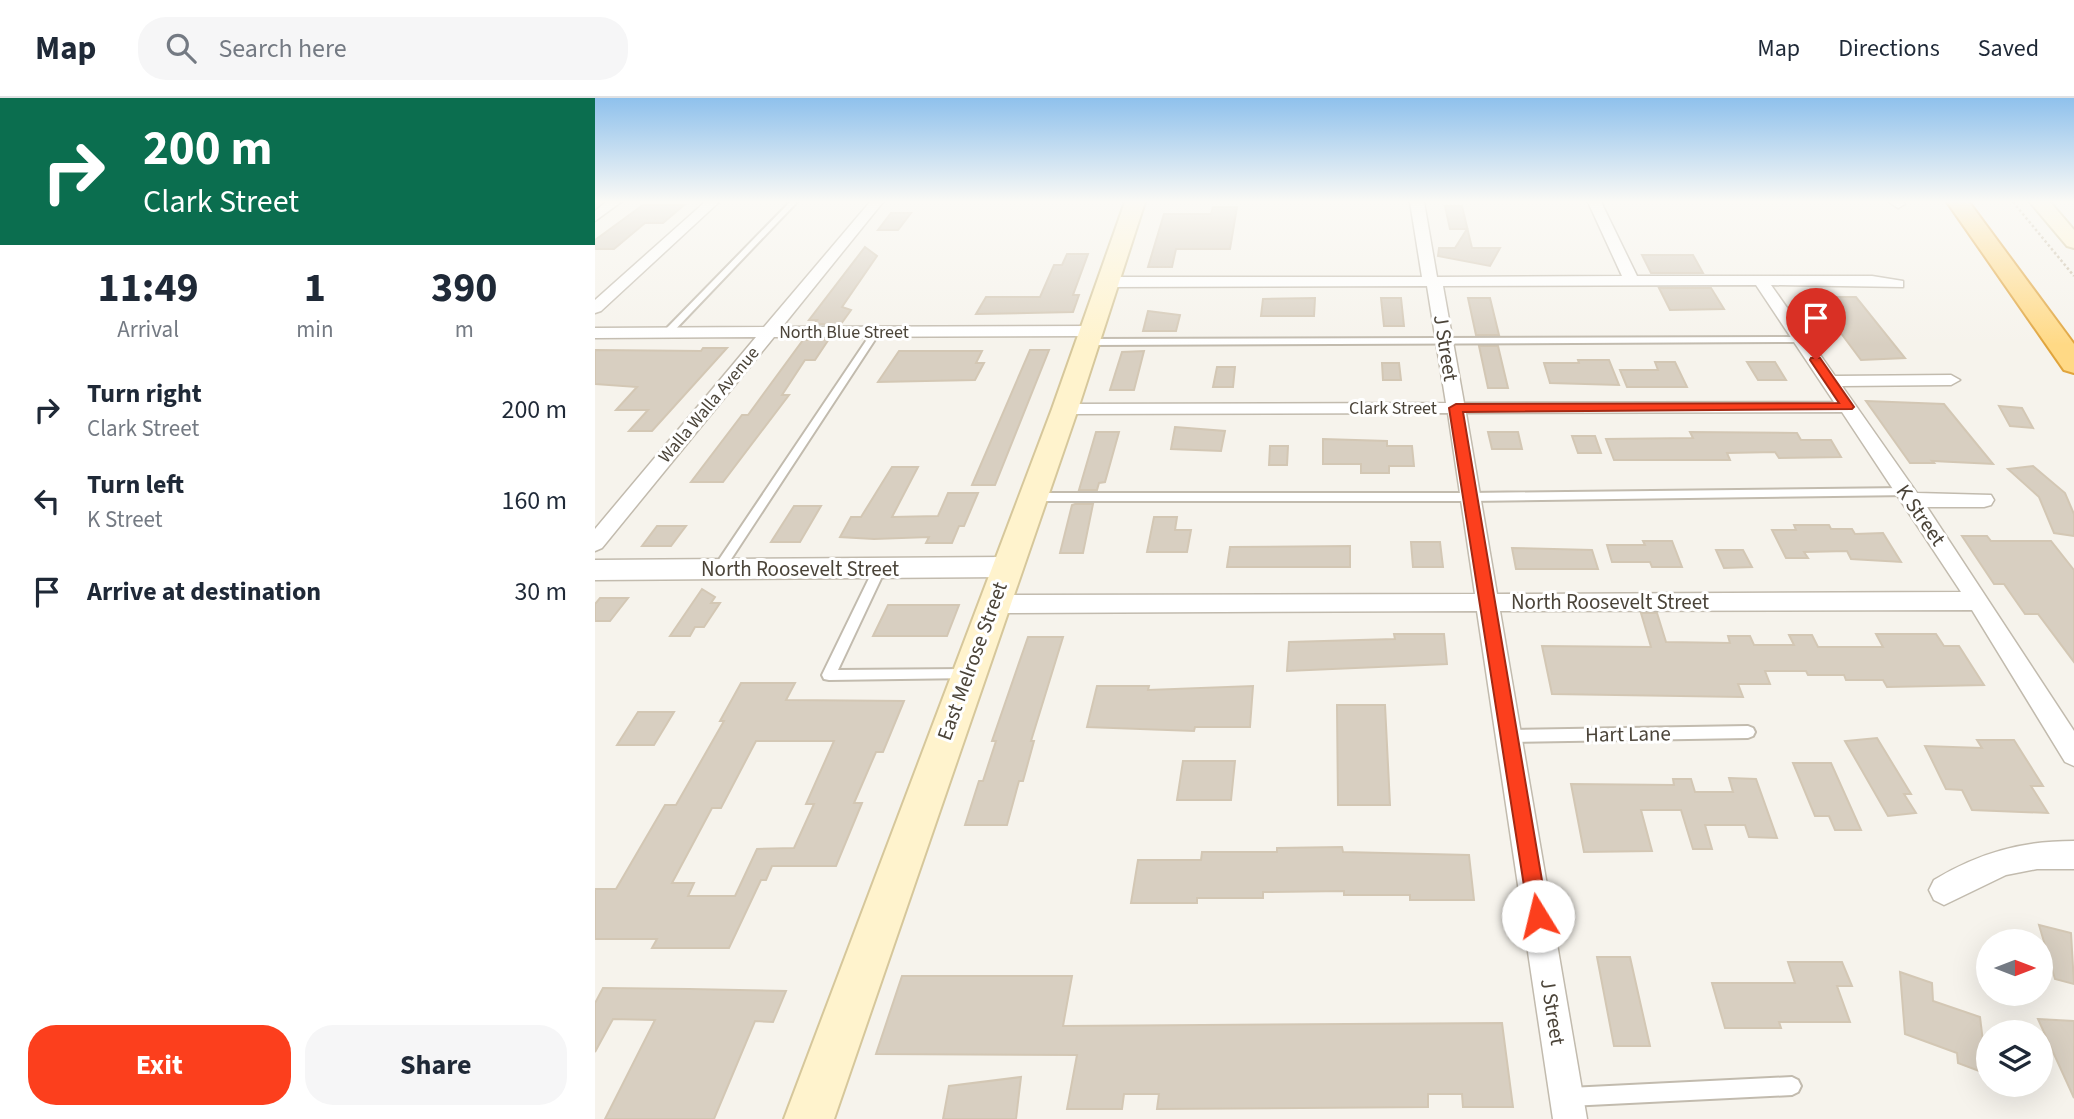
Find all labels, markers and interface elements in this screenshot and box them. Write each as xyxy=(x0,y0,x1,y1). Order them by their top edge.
search box xyxy=(138,17,628,80)
text: Map xyxy=(35,25,96,72)
icon: search xyxy=(162,29,200,67)
text: Search here xyxy=(218,30,347,67)
text: Map xyxy=(1757,31,1800,66)
text: Directions xyxy=(1838,31,1940,66)
text: Saved xyxy=(1978,31,2039,66)
text: 200 m xyxy=(143,114,272,184)
icon: right xyxy=(28,126,119,217)
text: Clark Street xyxy=(143,179,299,225)
text: 11:49 xyxy=(97,258,199,318)
text: 1 xyxy=(304,258,326,318)
text: 390 xyxy=(431,258,498,318)
pin xyxy=(1786,288,1846,360)
icon: arrive xyxy=(1797,299,1835,337)
text: Arrival xyxy=(117,313,179,346)
text: min xyxy=(296,313,334,346)
text: m xyxy=(455,313,474,346)
street label: J Street xyxy=(1426,313,1466,383)
street label: North Blue Street xyxy=(779,320,909,345)
street label: Walla Walla Avenue xyxy=(653,341,765,469)
text: Turn right xyxy=(87,375,202,412)
icon: right xyxy=(28,391,66,429)
text: 200 m xyxy=(501,391,567,428)
street label: Clark Street xyxy=(1349,396,1437,421)
text: Clark Street xyxy=(87,412,199,445)
text: Turn left xyxy=(87,466,184,503)
street label: K Street xyxy=(1889,478,1953,552)
icon: left xyxy=(28,482,66,520)
text: 160 m xyxy=(501,482,567,519)
text: K Street xyxy=(87,503,163,536)
street label: North Roosevelt Street xyxy=(701,554,899,584)
icon: arrive xyxy=(28,573,66,611)
text: Arrive at destination xyxy=(87,573,321,610)
text: 30 m xyxy=(514,573,567,610)
street label: East Melrose Street xyxy=(929,577,1015,745)
street label: North Roosevelt Street xyxy=(1511,587,1709,617)
street label: Hart Lane xyxy=(1585,718,1671,750)
position arrow xyxy=(1501,879,1575,953)
north arrow xyxy=(1976,929,2053,1006)
map controls xyxy=(1976,929,2053,1097)
street label: J Street xyxy=(1533,977,1573,1047)
button: layers xyxy=(1976,1020,2053,1097)
button: Exit xyxy=(28,1025,291,1105)
button: Share xyxy=(305,1025,567,1105)

